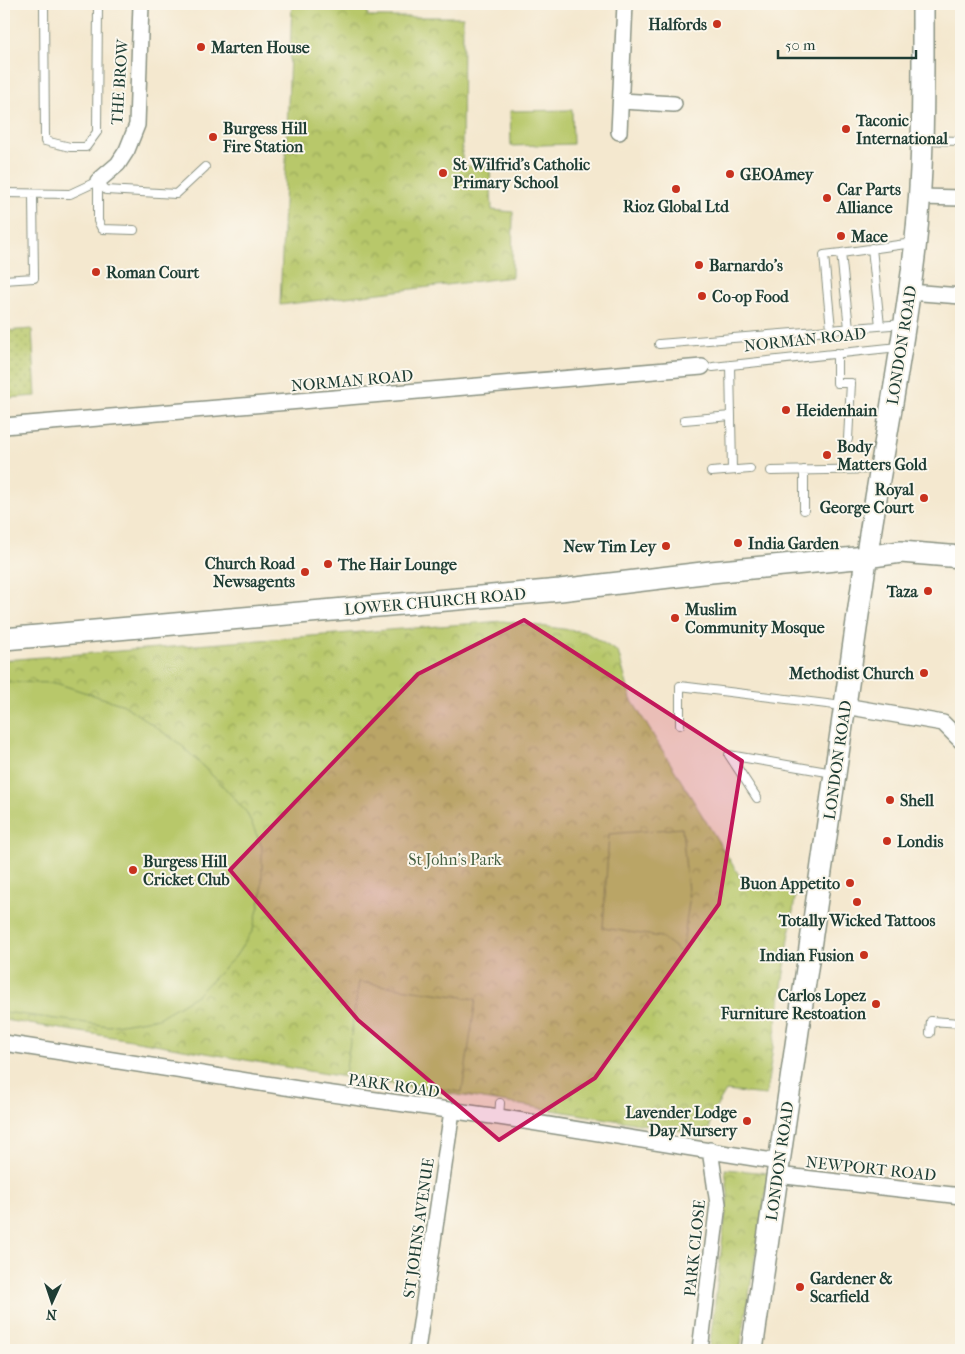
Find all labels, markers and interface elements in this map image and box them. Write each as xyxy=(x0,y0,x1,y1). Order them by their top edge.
place label: Halfords xyxy=(648,15,707,34)
marker: Halfords xyxy=(711,18,723,30)
scale bar xyxy=(778,28,915,60)
text: 50 m xyxy=(785,36,816,54)
street label: THE BROW xyxy=(107,37,132,126)
place label: Marten House xyxy=(210,38,310,57)
marker: Marten House xyxy=(195,41,207,53)
place label: Taconic International xyxy=(855,111,949,148)
place label: Burgess Hill Fire Station xyxy=(222,119,308,156)
marker: Taconic International xyxy=(840,123,852,135)
marker: Burgess Hill Fire Station xyxy=(207,131,219,143)
place label: St Wilfrid's Catholic Primary School xyxy=(453,155,590,193)
place label: GEOAmey xyxy=(740,165,815,185)
marker: St Wilfrid's Catholic Primary School xyxy=(437,167,449,179)
marker: GEOAmey xyxy=(724,168,736,180)
place label: Car Parts Alliance xyxy=(836,180,901,217)
marker: Rioz Global Ltd xyxy=(670,183,682,195)
marker: Car Parts Alliance xyxy=(821,192,833,204)
place label: Rioz Global Ltd xyxy=(623,197,730,216)
place label: Mace xyxy=(850,227,888,246)
marker: Mace xyxy=(835,230,847,242)
place label: Barnardo's xyxy=(709,256,783,275)
marker: Barnardo's xyxy=(693,259,705,271)
place label: Roman Court xyxy=(106,263,200,282)
marker: Roman Court xyxy=(90,266,102,278)
street label: LONDON ROAD xyxy=(883,284,920,406)
place label: Co-op Food xyxy=(712,287,790,307)
marker: Co-op Food xyxy=(696,290,708,302)
street label: NORMAN ROAD xyxy=(743,324,867,355)
street label: NORMAN ROAD xyxy=(290,366,414,395)
place label: Heidenhain xyxy=(796,401,878,420)
marker: Heidenhain xyxy=(780,404,792,416)
place label: Body Matters Gold xyxy=(836,437,928,474)
marker: Body Matters Gold xyxy=(821,449,833,461)
place label: Royal George Court xyxy=(820,480,915,518)
marker: Royal George Court xyxy=(918,492,930,504)
place label: India Garden xyxy=(748,534,840,553)
place label: New Tim Ley xyxy=(563,537,657,557)
marker: India Garden xyxy=(732,537,744,549)
marker: New Tim Ley xyxy=(660,540,672,552)
place label: Church Road Newsagents xyxy=(205,554,296,592)
place label: The Hair Lounge xyxy=(337,555,457,575)
marker: The Hair Lounge xyxy=(322,558,334,570)
marker: Church Road Newsagents xyxy=(299,566,311,578)
place label: Taza xyxy=(886,582,919,601)
street label: LOWER CHURCH ROAD xyxy=(343,584,527,619)
marker: Taza xyxy=(922,585,934,597)
place label: Muslim Community Mosque xyxy=(684,600,825,638)
marker: Muslim Community Mosque xyxy=(669,612,681,624)
place label: Methodist Church xyxy=(788,664,915,683)
marker: Methodist Church xyxy=(918,667,930,679)
street label: LONDON ROAD xyxy=(820,699,855,821)
place label: Shell xyxy=(900,791,934,810)
marker: Shell xyxy=(884,794,896,806)
place label: Londis xyxy=(897,832,943,851)
marker: Londis xyxy=(881,835,893,847)
park label: St John's Park xyxy=(408,850,503,869)
place label: Burgess Hill Cricket Club xyxy=(143,852,230,889)
marker: Burgess Hill Cricket Club xyxy=(127,864,139,876)
place label: Buon Appetito xyxy=(740,874,840,894)
marker: Buon Appetito xyxy=(844,877,856,889)
marker: Totally Wicked Tattoos xyxy=(851,896,863,908)
place label: Totally Wicked Tattoos xyxy=(778,911,935,931)
place label: Indian Fusion xyxy=(760,946,855,965)
marker: Indian Fusion xyxy=(858,949,870,961)
place label: Carlos Lopez Furniture Restoation xyxy=(720,986,867,1023)
marker: Carlos Lopez Furniture Restoation xyxy=(870,998,882,1010)
street label: PARK ROAD xyxy=(347,1070,441,1101)
street label: LONDON ROAD xyxy=(762,1100,797,1222)
place label: Lavender Lodge Day Nursery xyxy=(625,1103,738,1141)
marker: Lavender Lodge Day Nursery xyxy=(741,1115,753,1127)
street label: NEWPORT ROAD xyxy=(805,1152,937,1185)
street label: ST JOHNS AVENUE xyxy=(399,1157,438,1299)
street label: PARK CLOSE xyxy=(680,1198,709,1297)
place label: Gardener & Scarfield xyxy=(810,1269,892,1306)
north arrow xyxy=(28,1276,78,1326)
marker: Gardener & Scarfield xyxy=(794,1281,806,1293)
text: N xyxy=(45,1306,57,1323)

